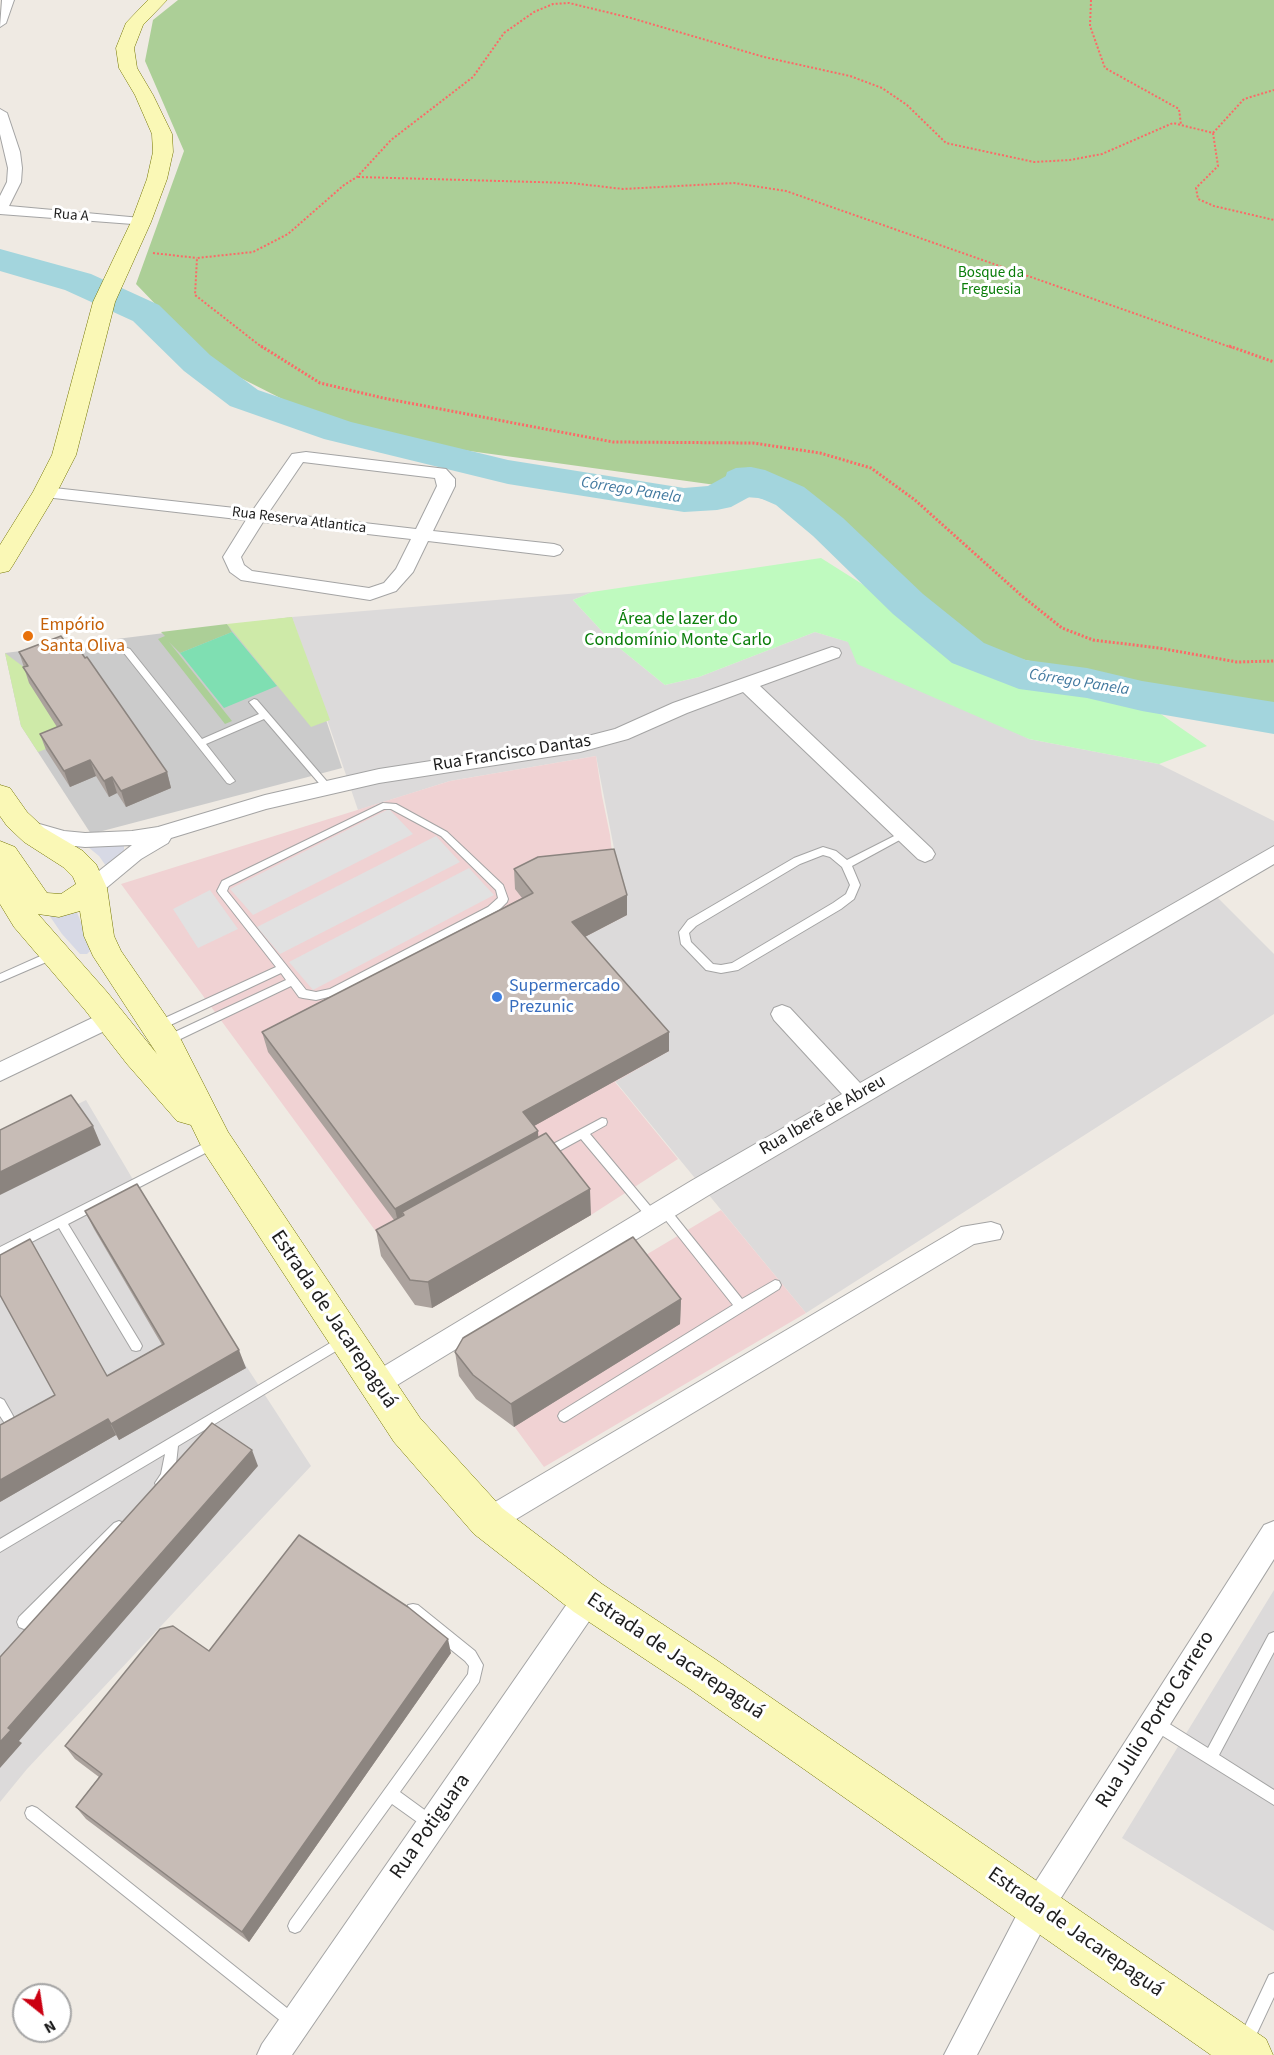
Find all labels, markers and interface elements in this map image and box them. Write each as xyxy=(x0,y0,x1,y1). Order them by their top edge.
street label: Rua A xyxy=(53,205,89,227)
park label: Bosque da Freguesia xyxy=(958,265,1024,300)
water label: Córrego Panela xyxy=(580,474,682,508)
street label: Rua Reserva Atlantica xyxy=(231,504,367,538)
park label: Área de lazer do Condomínio Monte Carlo xyxy=(584,609,772,652)
place label: Empório Santa Oliva xyxy=(40,615,125,658)
marker: Empório Santa Oliva xyxy=(21,629,35,643)
water label: Córrego Panela xyxy=(1028,666,1130,700)
street label: Rua Francisco Dantas xyxy=(431,731,593,777)
place label: Supermercado Prezunic xyxy=(509,976,620,1018)
marker: Supermercado Prezunic xyxy=(490,990,504,1004)
street label: Rua Iberê de Abreu xyxy=(756,1071,890,1161)
street label: Estrada de Jacarepaguá xyxy=(264,1226,402,1414)
street label: Estrada de Jacarepaguá xyxy=(581,1588,769,1726)
street label: Rua Julio Porto Carrero xyxy=(1091,1627,1221,1813)
street label: Rua Potiguara xyxy=(385,1769,477,1885)
street label: Estrada de Jacarepaguá xyxy=(982,1863,1168,2003)
north arrow xyxy=(12,1983,72,2043)
text: N xyxy=(40,2015,60,2039)

